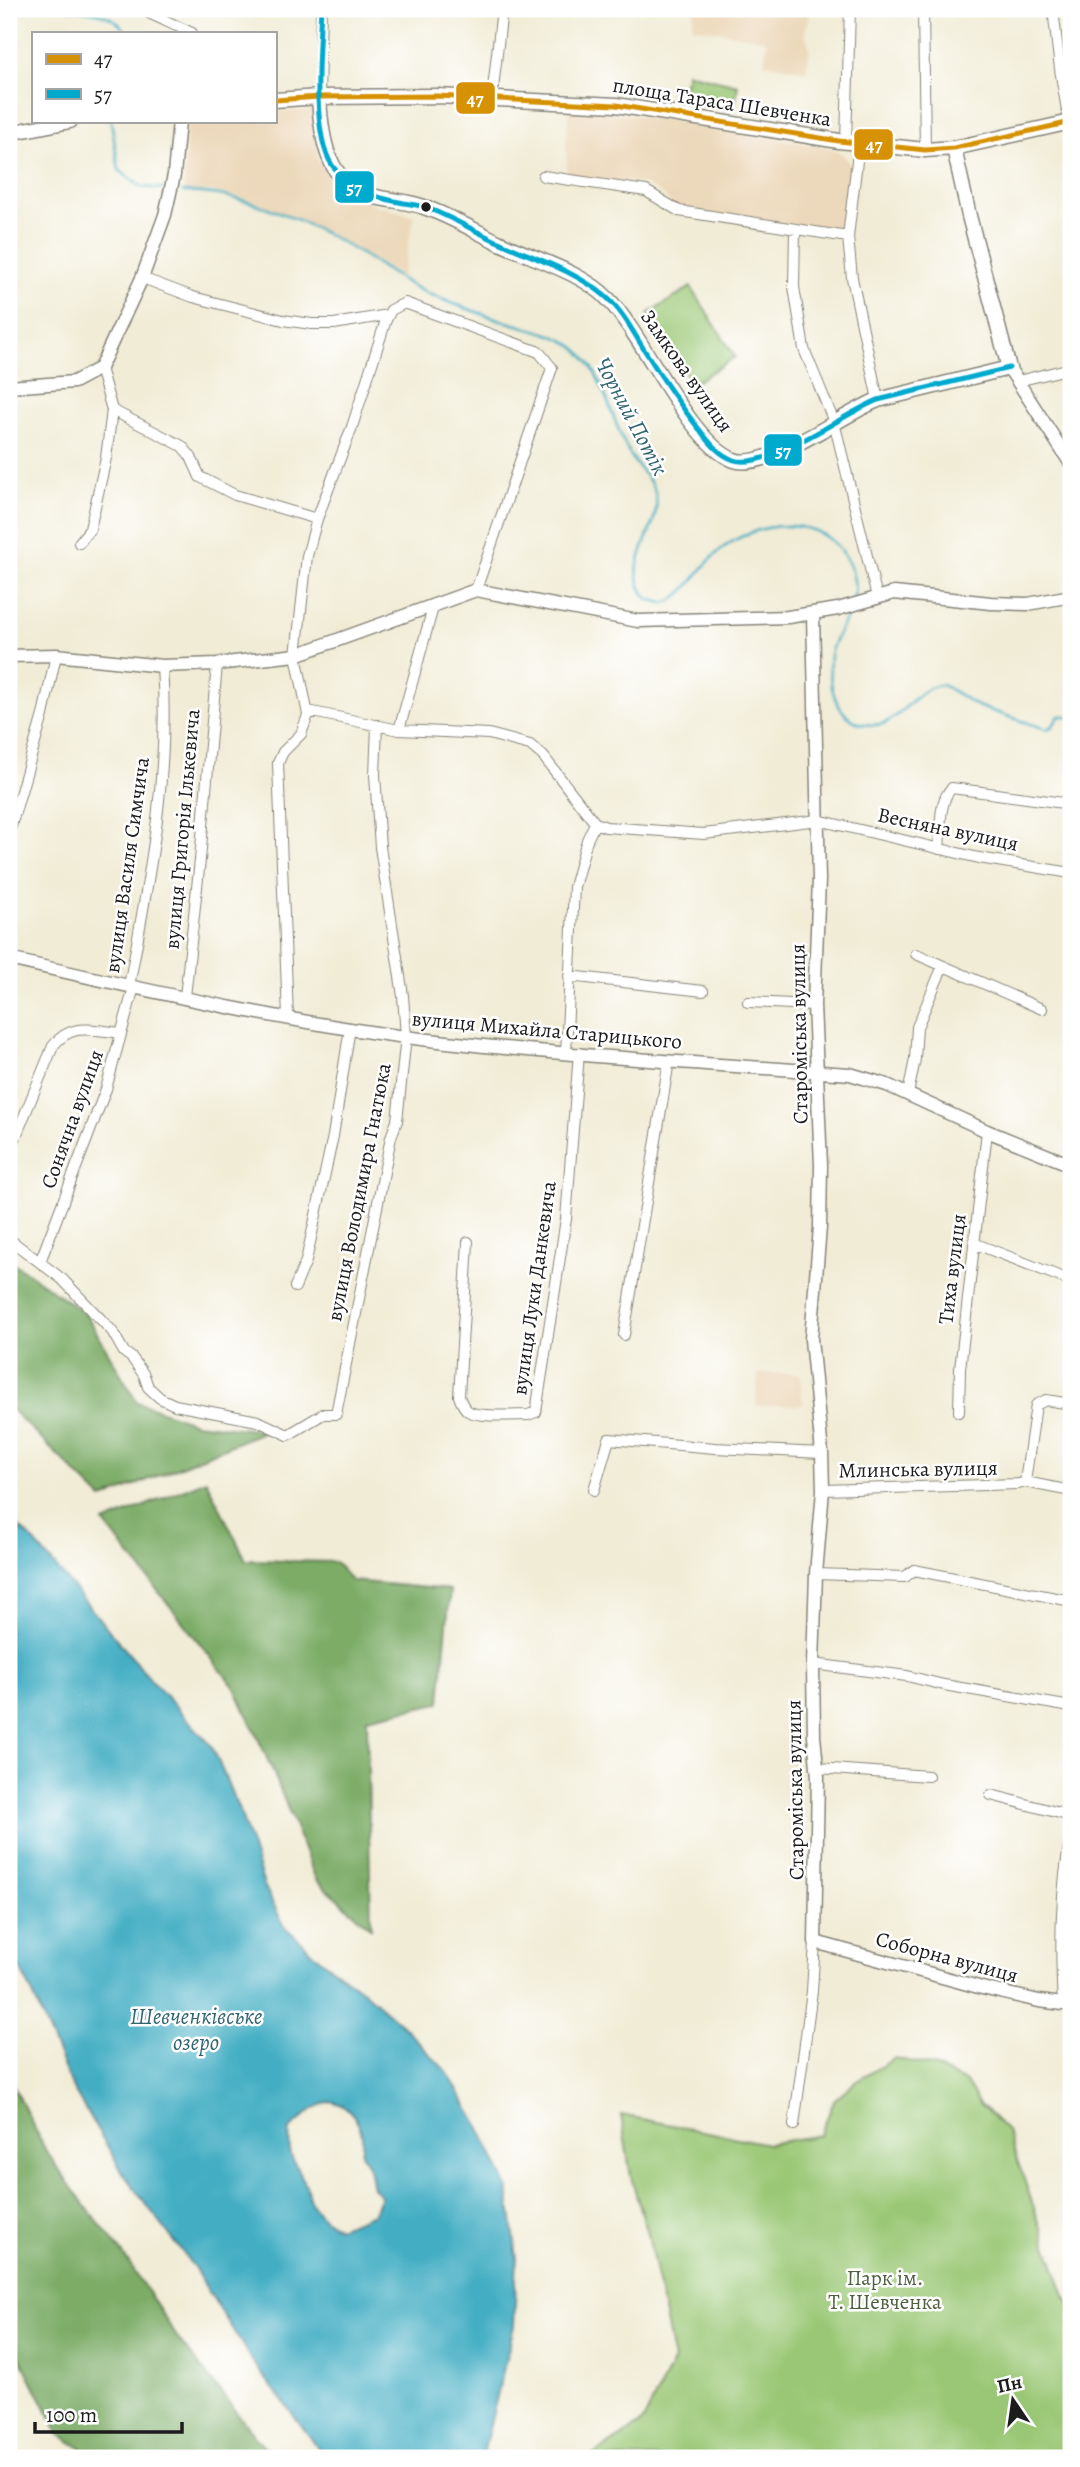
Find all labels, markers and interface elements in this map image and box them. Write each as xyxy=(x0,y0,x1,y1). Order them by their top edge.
legend xyxy=(32,32,276,122)
text: 47 xyxy=(94,45,113,73)
street label: площа Тараса Шевченка xyxy=(611,71,834,133)
text: 57 xyxy=(94,81,112,109)
line badge: 47 xyxy=(455,81,496,115)
text: 47 xyxy=(466,86,484,112)
line badge: 47 xyxy=(853,128,894,161)
text: 47 xyxy=(865,132,883,158)
line badge: 57 xyxy=(334,170,375,204)
text: 57 xyxy=(346,175,363,201)
unlabelled marker xyxy=(419,200,433,214)
street label: Замкова вулиця xyxy=(634,304,740,438)
water label: Чорний Потік xyxy=(587,352,676,481)
line badge: 57 xyxy=(763,433,803,467)
text: 57 xyxy=(775,438,792,464)
street label: вулиця Григорія Ількевича xyxy=(158,707,206,950)
street label: вулиця Василя Симчича xyxy=(98,755,156,975)
street label: Весняна вулиця xyxy=(875,800,1021,858)
street label: Староміська вулиця xyxy=(783,944,815,1124)
street label: вулиця Михайла Старицького xyxy=(411,1004,683,1056)
street label: Сонячна вулиця xyxy=(34,1046,110,1192)
street label: вулиця Володимира Гнатюка xyxy=(320,1060,398,1323)
street label: вулиця Луки Данкевича xyxy=(505,1179,563,1397)
street label: Тиха вулиця xyxy=(931,1212,973,1326)
street label: Млинська вулиця xyxy=(838,1454,998,1484)
street label: Староміська вулиця xyxy=(779,1700,811,1880)
street label: Соборна вулиця xyxy=(873,1925,1021,1989)
water label: Шевченківське озеро xyxy=(130,2001,262,2058)
park label: Парк ім. Т. Шевченка xyxy=(828,2264,942,2316)
north arrow xyxy=(978,2366,1048,2436)
text: Пн xyxy=(994,2369,1024,2400)
scale bar xyxy=(35,2390,182,2434)
text: 100 m xyxy=(46,2401,97,2429)

